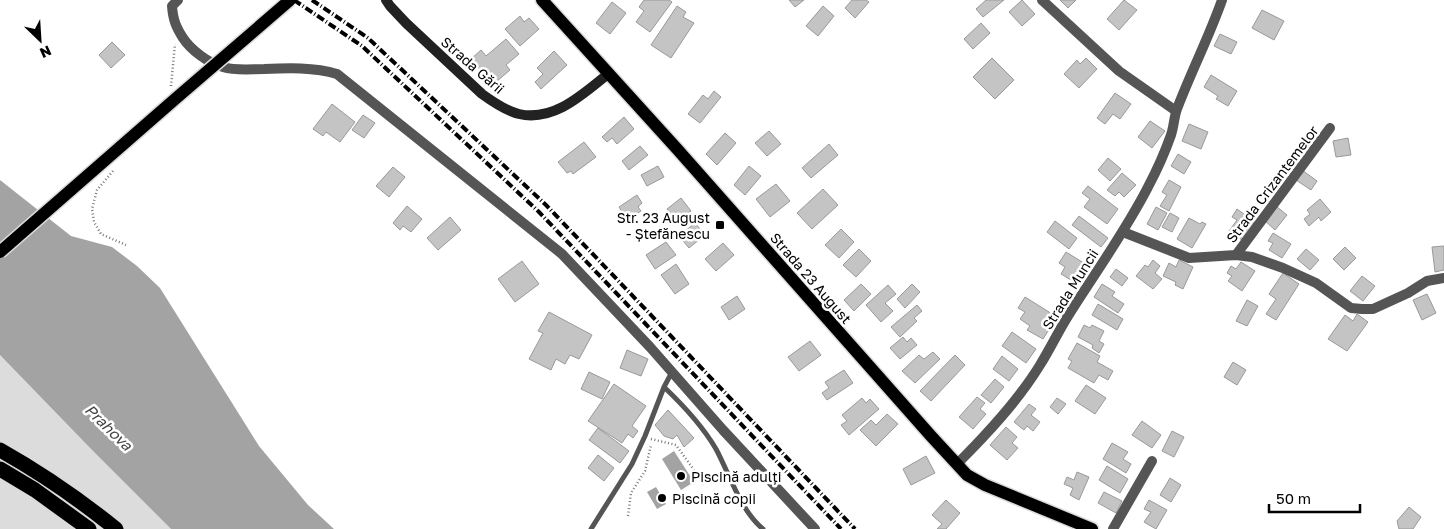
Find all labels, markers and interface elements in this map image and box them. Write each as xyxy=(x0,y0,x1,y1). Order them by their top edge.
north arrow xyxy=(15,15,65,65)
street label: Strada Gării xyxy=(438,33,508,97)
text: N xyxy=(37,42,54,62)
street label: Strada Crizantemelor xyxy=(1222,122,1322,246)
place label: Str. 23 August - Ștefănescu xyxy=(617,209,710,242)
marker: Str. 23 August - Ștefănescu xyxy=(714,219,726,231)
street label: Strada 23 August xyxy=(767,229,855,327)
street label: Strada Muncii xyxy=(1038,246,1102,332)
water label: Prahova xyxy=(82,400,137,454)
place label: Piscină adulți xyxy=(691,468,782,485)
marker: Piscină adulți xyxy=(675,470,687,482)
scale bar xyxy=(1269,482,1360,514)
text: 50 m xyxy=(1276,489,1311,507)
place label: Piscină copii xyxy=(672,490,756,507)
marker: Piscină copii xyxy=(656,492,668,504)

